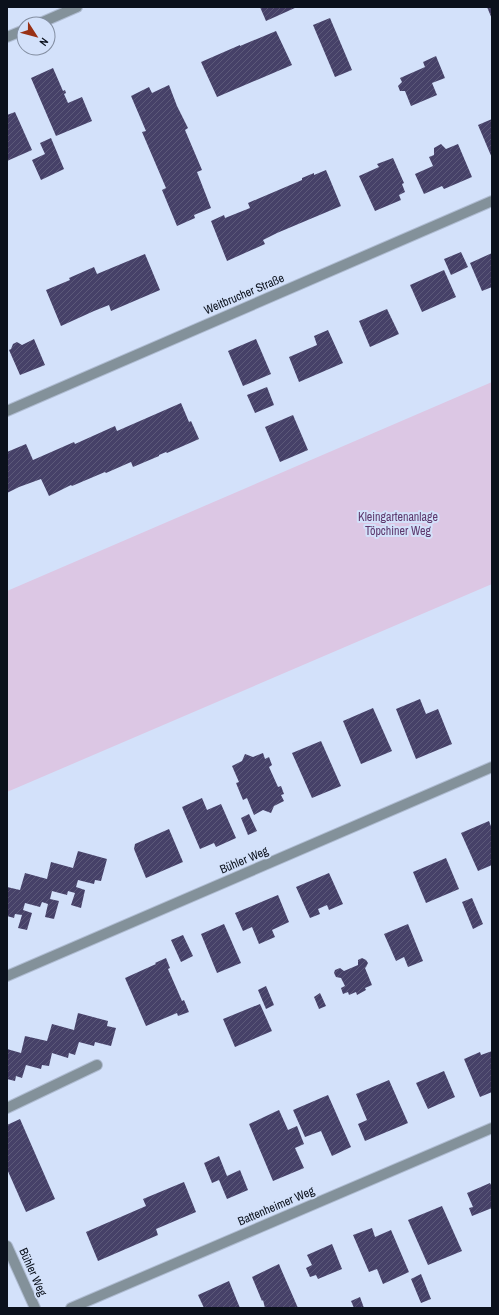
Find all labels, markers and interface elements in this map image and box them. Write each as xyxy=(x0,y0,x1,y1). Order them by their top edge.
north arrow xyxy=(16,16,56,56)
text: N xyxy=(37,35,52,49)
street label: Weitbrucher Straße xyxy=(201,270,287,318)
park label: Kleingartenanlage Töpchiner Weg xyxy=(358,509,438,539)
street label: Bühler Weg xyxy=(217,842,271,877)
street label: Battenheimer Weg xyxy=(235,1182,317,1229)
street label: Bühler Weg xyxy=(15,1245,51,1299)

